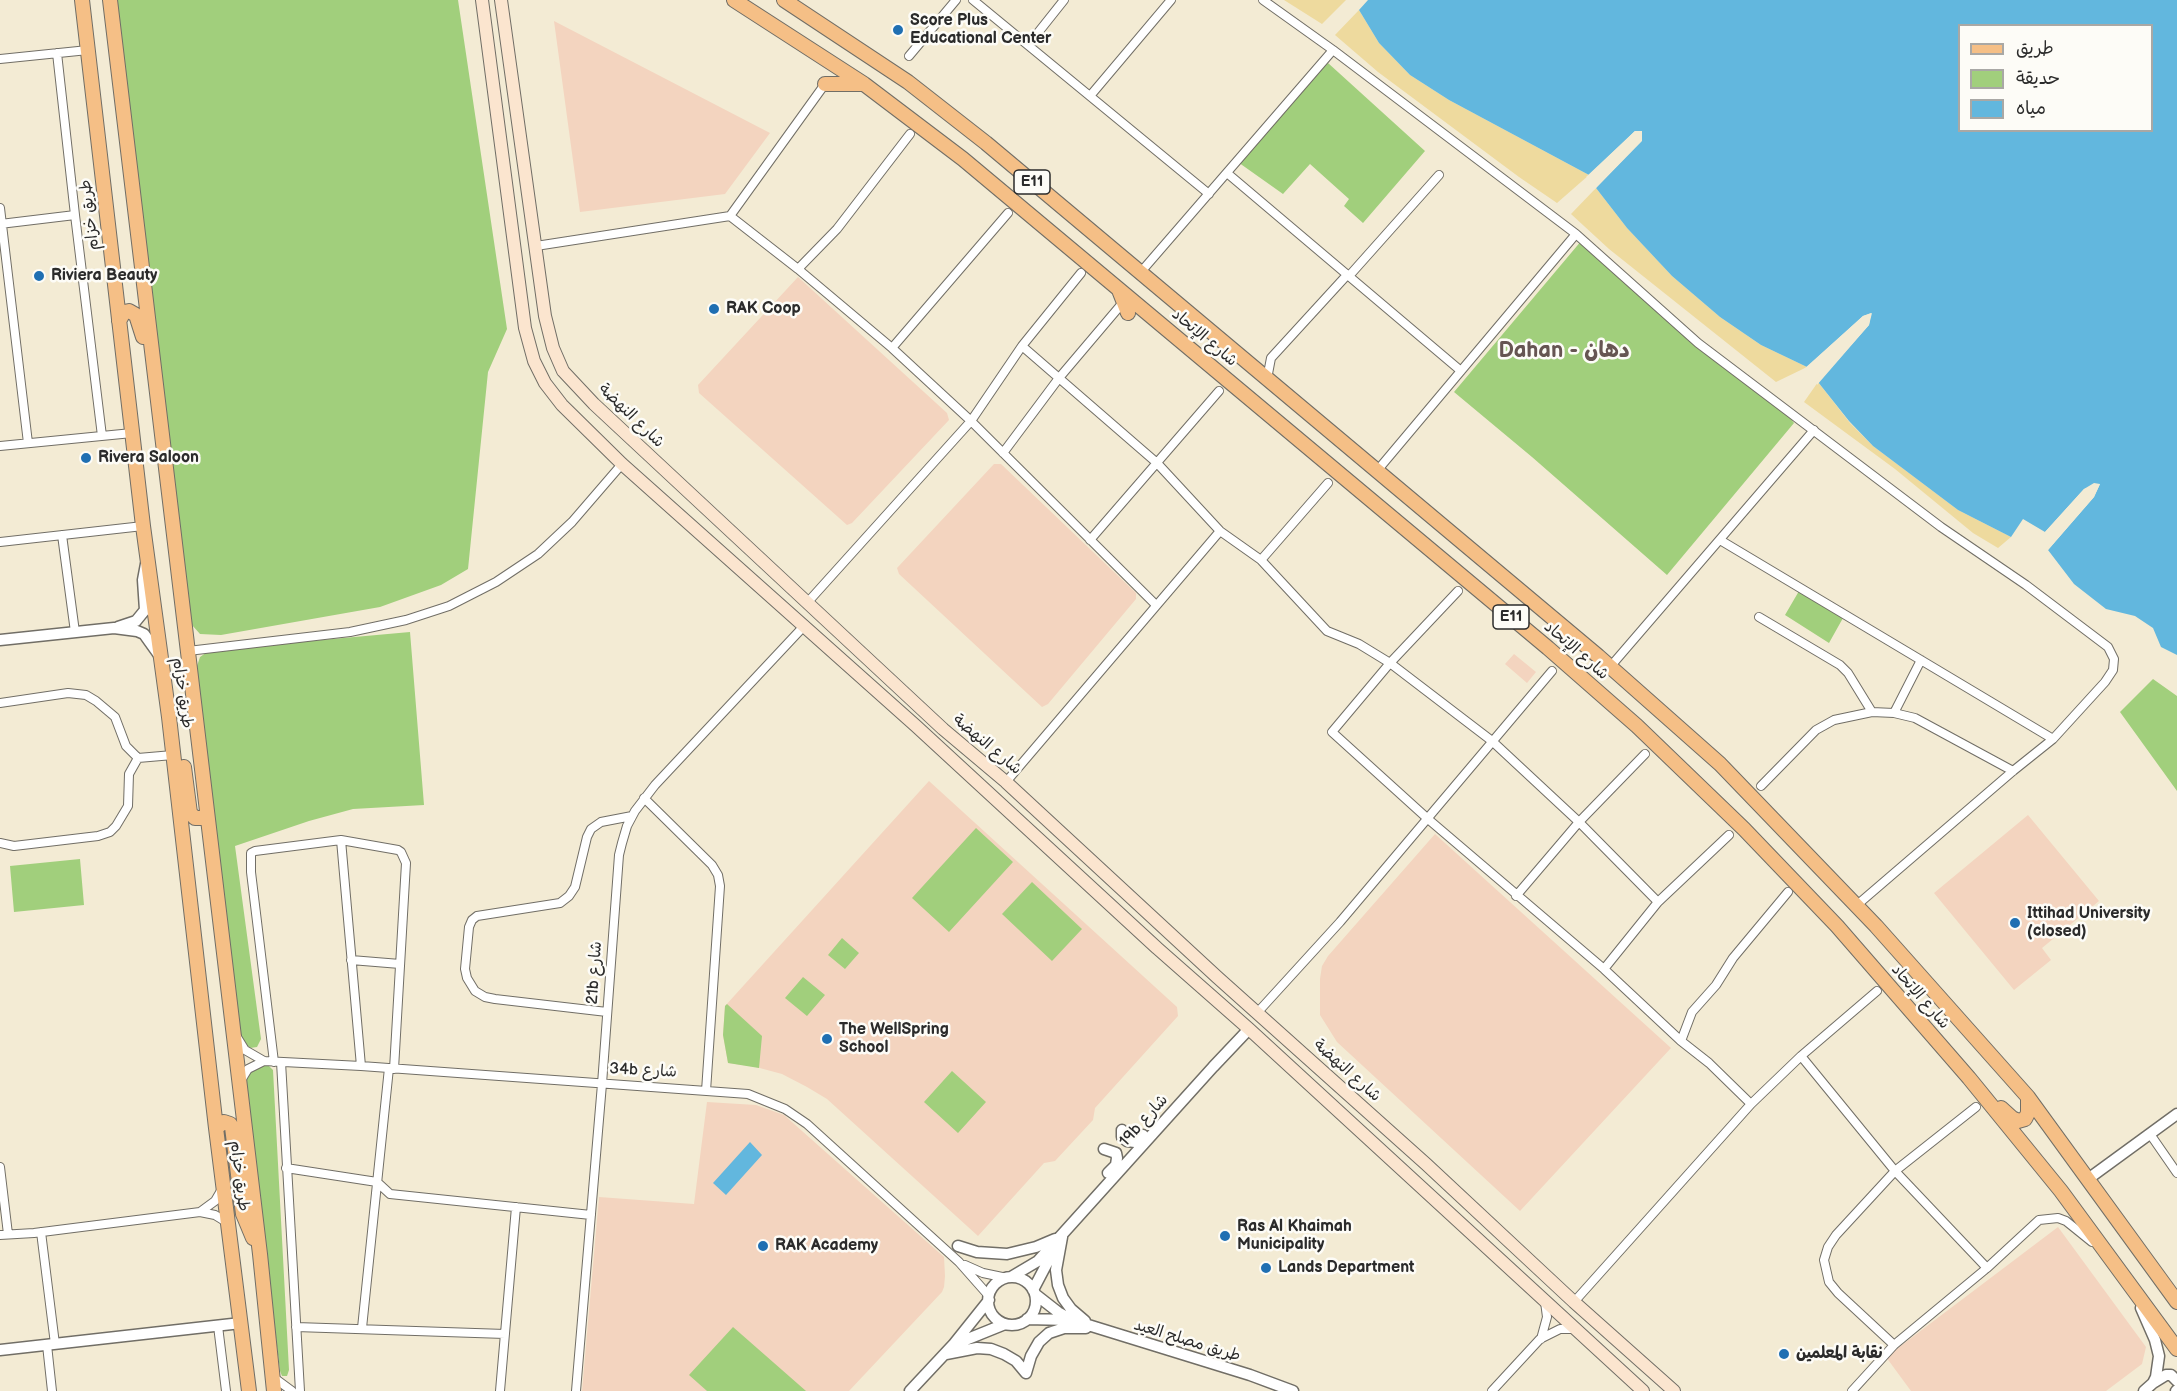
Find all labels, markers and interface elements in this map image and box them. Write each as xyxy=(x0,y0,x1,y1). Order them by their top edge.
place label: Score Plus Educational Center xyxy=(910,11,1051,49)
marker: Score Plus Educational Center xyxy=(891,23,905,37)
legend xyxy=(1958,24,2153,132)
text: طريق xyxy=(2016,38,2054,59)
text: حديقة xyxy=(2016,68,2060,89)
text: مياه xyxy=(2016,98,2046,119)
road number: E11 xyxy=(1014,170,1050,194)
street label: طريق خزام xyxy=(76,179,104,251)
place label: Riviera Beauty xyxy=(51,266,157,286)
marker: Riviera Beauty xyxy=(32,269,46,283)
place label: RAK Coop xyxy=(726,299,801,319)
marker: RAK Coop xyxy=(707,302,721,316)
street label: شارع الإتحاد xyxy=(1167,305,1241,371)
district label: Dahan - دهان xyxy=(1498,338,1630,364)
street label: شارع النهضة xyxy=(594,380,668,452)
place label: Rivera Saloon xyxy=(98,448,199,468)
marker: Rivera Saloon xyxy=(79,451,93,465)
road number: E11 xyxy=(1493,605,1529,629)
street label: شارع الإتحاد xyxy=(1540,618,1612,684)
street label: طريق خزام xyxy=(168,656,196,730)
street label: شارع النهضة xyxy=(949,711,1025,779)
place label: Ittihad University (closed) xyxy=(2027,904,2150,942)
marker: Ittihad University (closed) xyxy=(2008,916,2022,930)
street label: 21b شارع xyxy=(583,941,607,1005)
street label: شارع الإتحاد xyxy=(1887,961,1953,1033)
place label: The WellSpring School xyxy=(839,1020,949,1058)
marker: The WellSpring School xyxy=(820,1032,834,1046)
street label: شارع النهضة xyxy=(1309,1036,1385,1106)
street label: 34b شارع xyxy=(609,1060,677,1082)
street label: 19b شارع xyxy=(1116,1091,1172,1151)
street label: طريق خزام xyxy=(225,1140,253,1212)
place label: Ras Al Khaimah Municipality xyxy=(1237,1217,1352,1255)
marker: Ras Al Khaimah Municipality xyxy=(1218,1229,1232,1243)
place label: RAK Academy xyxy=(775,1236,878,1256)
marker: RAK Academy xyxy=(756,1239,770,1253)
place label: Lands Department xyxy=(1278,1258,1414,1278)
marker: Lands Department xyxy=(1259,1261,1273,1275)
street label: طريق مصلح العيد xyxy=(1131,1316,1243,1366)
place label: نقابة المعلمين xyxy=(1796,1344,1883,1364)
marker: نقابة المعلمين xyxy=(1777,1347,1791,1361)

